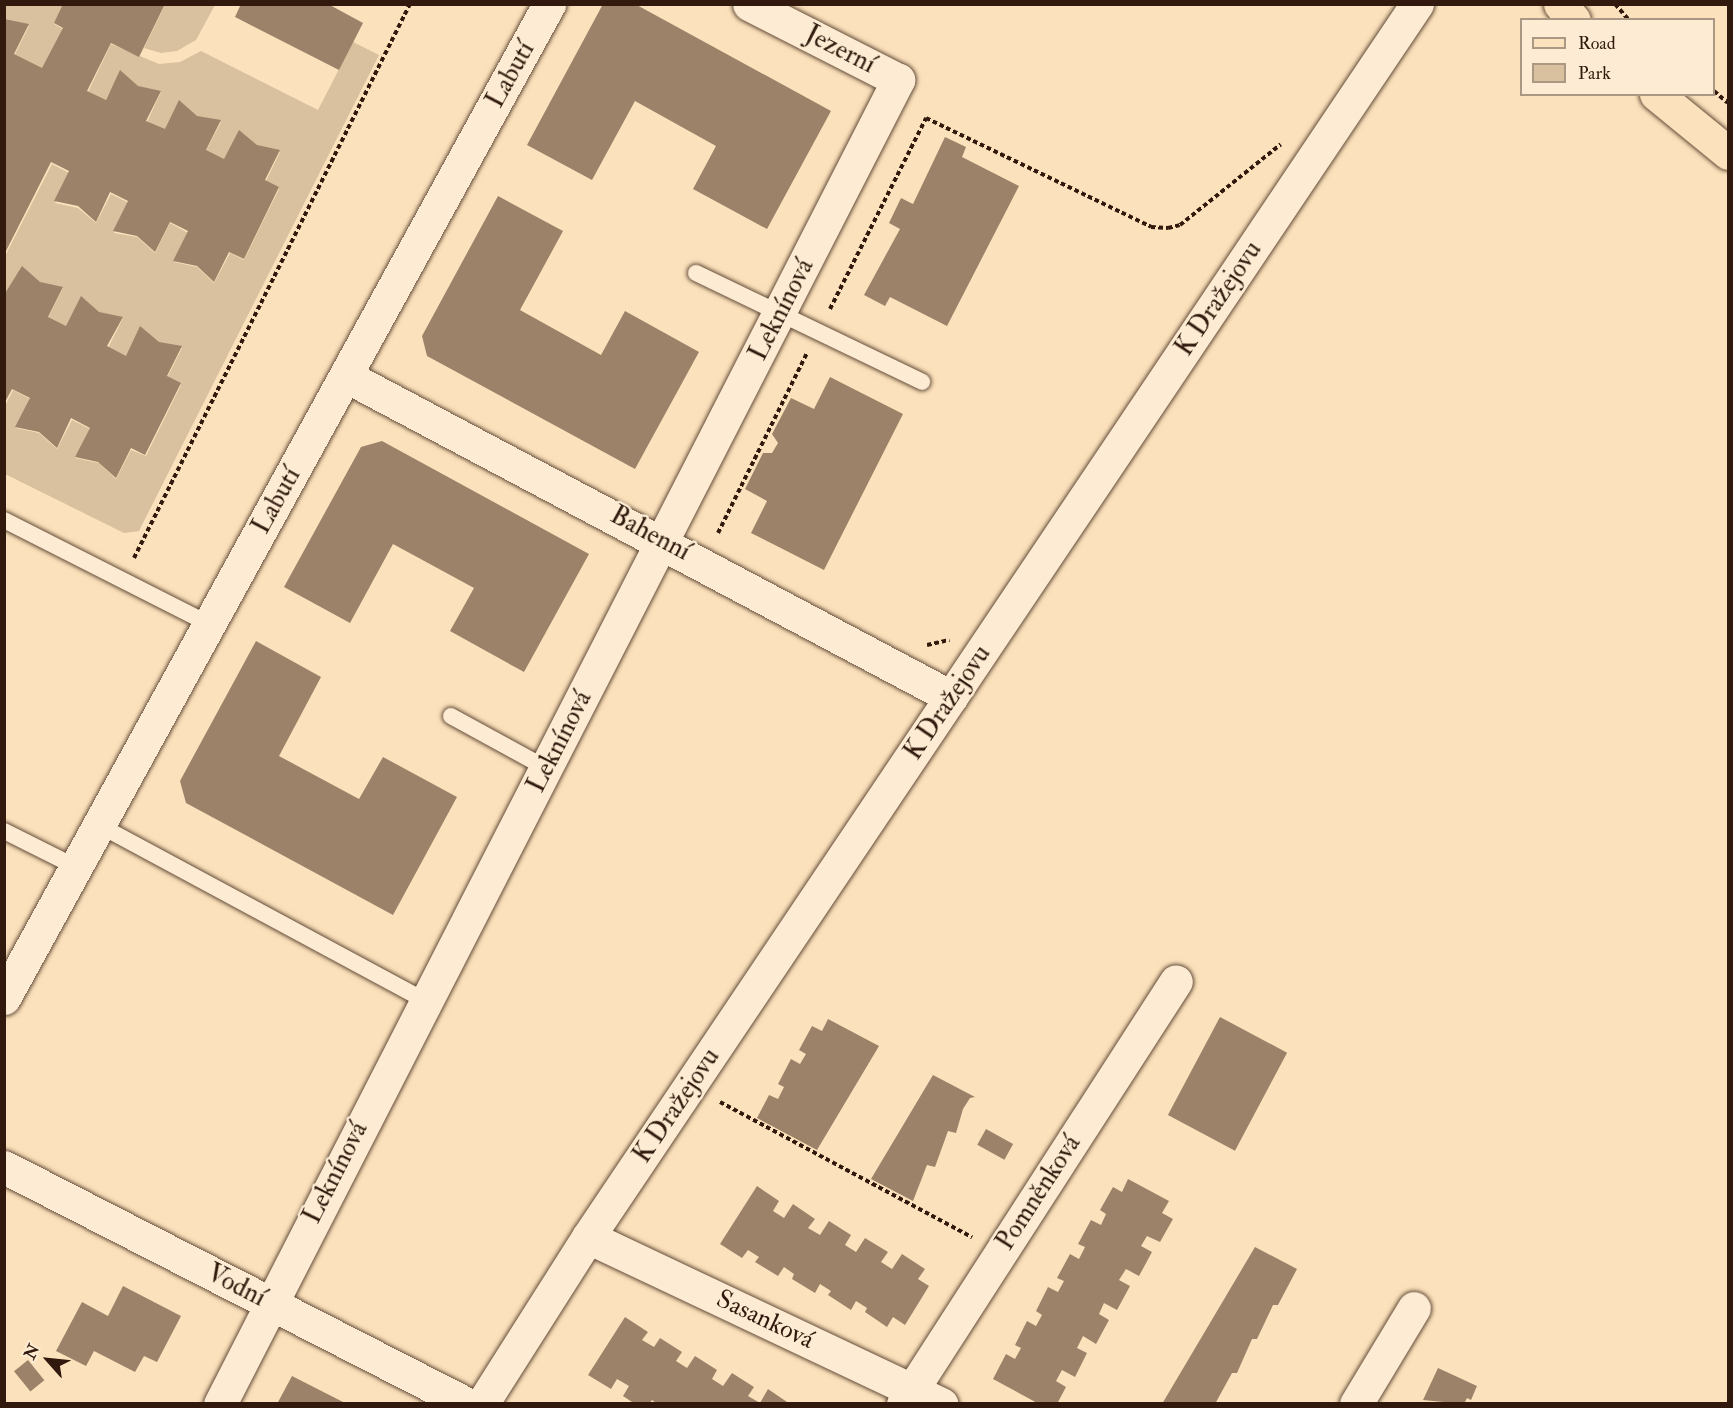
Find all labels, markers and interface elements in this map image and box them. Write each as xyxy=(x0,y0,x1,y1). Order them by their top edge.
legend xyxy=(1520,18,1715,96)
street label: Jezerní xyxy=(800,19,880,81)
text: Road xyxy=(1578,32,1616,55)
street label: Labutí xyxy=(480,36,542,114)
text: Park xyxy=(1578,62,1611,85)
street label: K Dražejovu xyxy=(1169,236,1269,362)
street label: Leknínová xyxy=(743,254,821,366)
street label: Labutí xyxy=(246,462,308,540)
street label: Bahenní xyxy=(605,500,695,568)
street label: K Dražejovu xyxy=(898,640,998,766)
street label: Leknínová xyxy=(521,686,599,798)
street label: K Dražejovu xyxy=(627,1043,727,1169)
street label: Leknínová xyxy=(297,1117,375,1229)
street label: Pomněnková xyxy=(990,1130,1088,1256)
street label: Vodní xyxy=(201,1258,271,1314)
street label: Sasanková xyxy=(711,1284,819,1356)
north arrow xyxy=(18,1330,78,1390)
text: N xyxy=(20,1341,44,1363)

